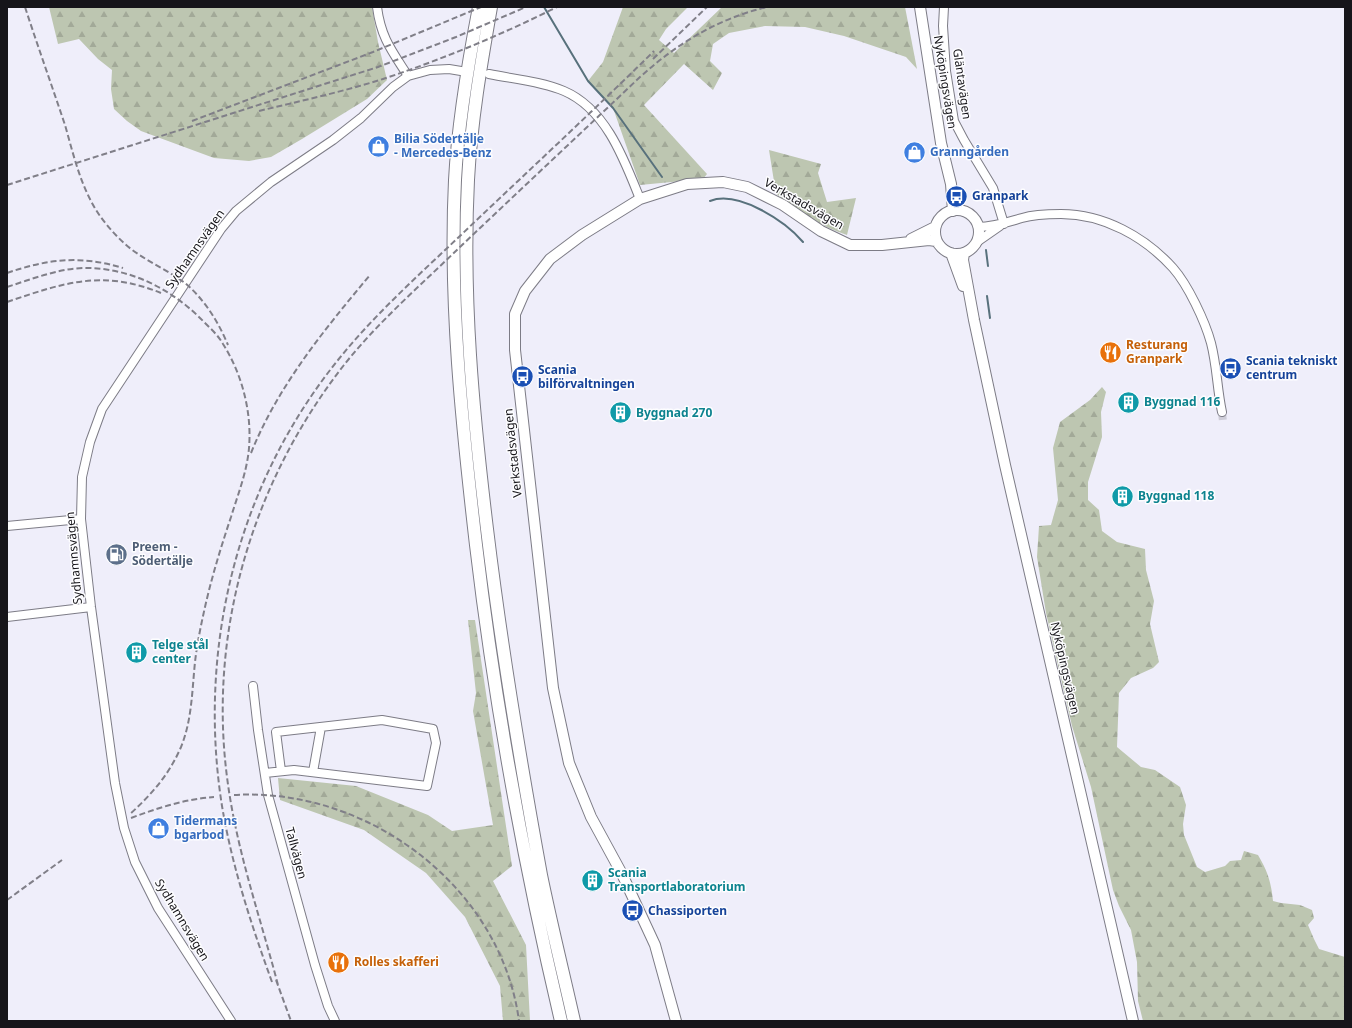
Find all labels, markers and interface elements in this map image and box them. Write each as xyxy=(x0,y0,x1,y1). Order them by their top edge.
street label: Nyköpingsvägen xyxy=(930,34,961,130)
street label: Gläntavägen xyxy=(949,47,976,120)
place label: Bilia Södertälje - Mercedes-Benz xyxy=(394,130,491,161)
shop icon: Bilia Södertälje - Mercedes-Benz xyxy=(366,133,392,159)
shop icon: Granngården xyxy=(902,139,928,165)
place label: Granngården xyxy=(930,143,1009,160)
street label: Verkstadsvägen xyxy=(761,174,847,233)
bus stop icon: Granpark xyxy=(944,183,970,209)
place label: Granpark xyxy=(972,187,1029,204)
street label: Sydhamnsvägen xyxy=(161,206,228,292)
place label: Resturang Granpark xyxy=(1126,336,1188,367)
restaurant icon: Resturang Granpark xyxy=(1097,339,1123,365)
place label: Scania tekniskt centrum xyxy=(1246,352,1338,383)
bus stop icon: Scania tekniskt centrum xyxy=(1218,355,1244,381)
place label: Scania bilförvaltningen xyxy=(538,361,635,392)
bus stop icon: Scania bilförvaltningen xyxy=(509,364,535,390)
building icon: Byggnad 116 xyxy=(1116,389,1142,415)
place label: Byggnad 116 xyxy=(1144,393,1220,410)
building icon: Byggnad 270 xyxy=(608,400,634,426)
place label: Byggnad 270 xyxy=(636,404,712,421)
street label: Verkstadsvägen xyxy=(499,408,526,498)
building icon: Byggnad 118 xyxy=(1110,483,1136,509)
place label: Byggnad 118 xyxy=(1138,487,1214,504)
street label: Sydhamnsvägen xyxy=(61,511,86,605)
place label: Preem - Södertälje xyxy=(132,538,193,569)
fuel station icon: Preem - Södertälje xyxy=(104,541,130,567)
street label: Nyköpingsvägen xyxy=(1047,620,1084,716)
place label: Telge stål center xyxy=(152,636,209,667)
building icon: Telge stål center xyxy=(124,639,150,665)
place label: Tidermans bgarbod xyxy=(174,812,237,843)
shop icon: Tidermans bgarbod xyxy=(146,815,172,841)
street label: Tallvägen xyxy=(281,825,312,881)
place label: Scania Transportlaboratorium xyxy=(608,864,745,895)
building icon: Scania Transportlaboratorium xyxy=(579,867,605,893)
street label: Sydhamnsvägen xyxy=(151,875,214,964)
bus stop icon: Chassiporten xyxy=(620,898,646,924)
place label: Chassiporten xyxy=(648,902,727,919)
restaurant icon: Rolles skafferi xyxy=(326,949,352,975)
place label: Rolles skafferi xyxy=(354,953,439,970)

